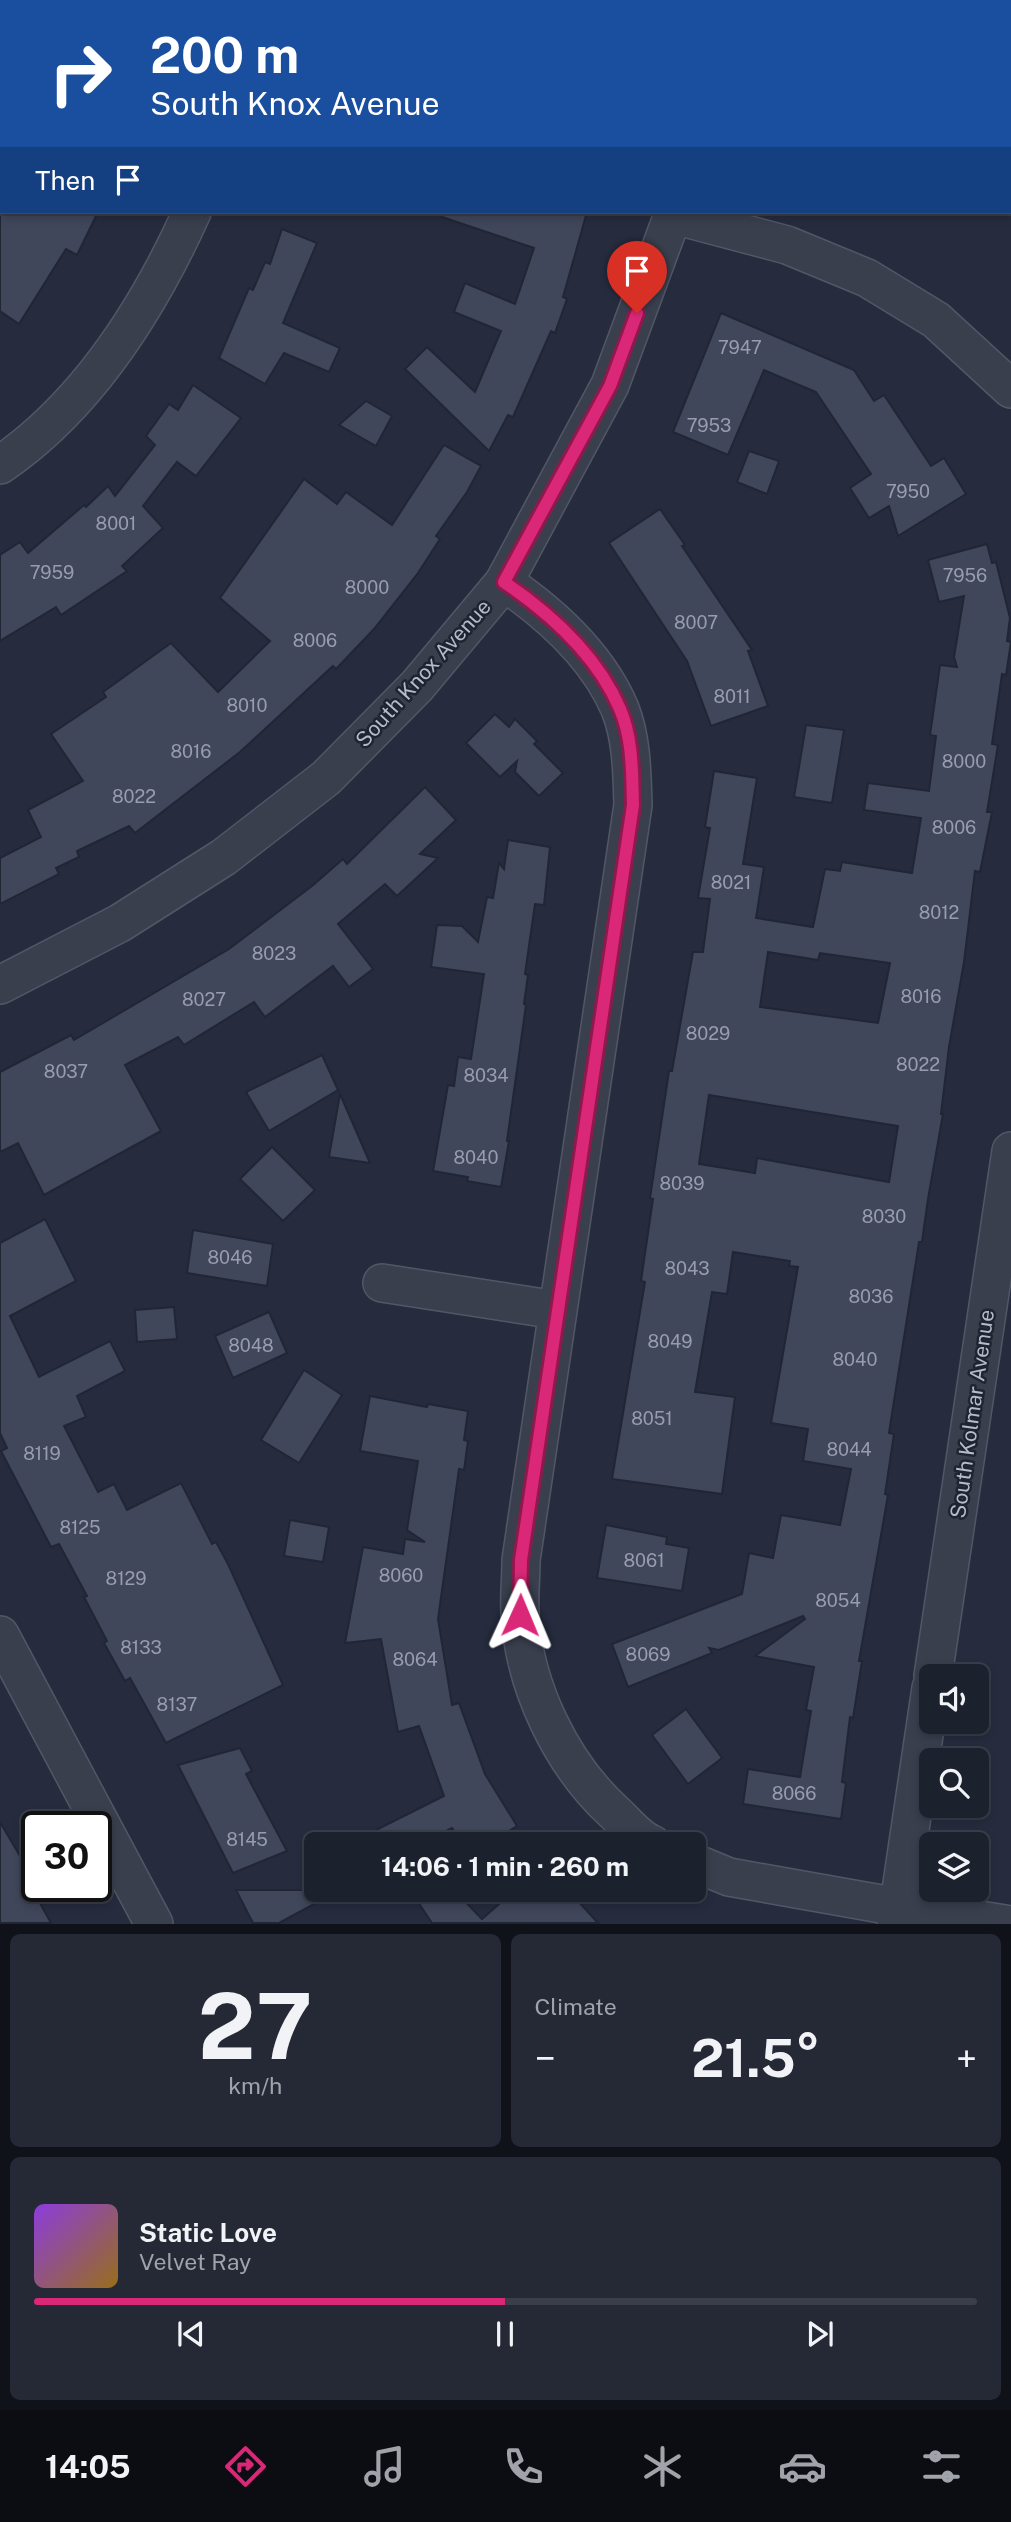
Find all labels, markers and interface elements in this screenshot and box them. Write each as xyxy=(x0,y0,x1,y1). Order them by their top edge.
text: 200 m xyxy=(150,26,299,84)
icon: right xyxy=(35,28,126,119)
text: South Knox Avenue xyxy=(150,85,440,122)
icon: arrive xyxy=(109,161,147,199)
text: Then xyxy=(35,165,95,196)
pin xyxy=(607,241,667,313)
icon: arrive xyxy=(618,252,656,290)
house number: 7947 xyxy=(718,337,762,358)
house number: 7953 xyxy=(687,415,731,436)
house number: 7950 xyxy=(886,481,930,502)
house number: 8001 xyxy=(96,513,136,534)
house number: 7959 xyxy=(30,562,74,583)
house number: 7956 xyxy=(943,565,987,586)
house number: 8000 xyxy=(345,577,389,598)
street label: South Knox Avenue xyxy=(350,594,496,752)
house number: 8007 xyxy=(674,612,718,633)
house number: 8006 xyxy=(293,630,337,651)
house number: 8011 xyxy=(713,686,751,707)
house number: 8010 xyxy=(227,695,267,716)
house number: 8016 xyxy=(170,741,212,762)
house number: 8000 xyxy=(942,751,986,772)
house number: 8022 xyxy=(112,786,156,807)
house number: 8006 xyxy=(932,817,976,838)
house number: 8021 xyxy=(711,872,751,893)
house number: 8012 xyxy=(919,902,959,923)
house number: 8023 xyxy=(252,943,296,964)
house number: 8016 xyxy=(900,986,942,1007)
house number: 8027 xyxy=(182,989,226,1010)
house number: 8029 xyxy=(686,1023,730,1044)
house number: 8022 xyxy=(896,1054,940,1075)
house number: 8037 xyxy=(44,1061,88,1082)
house number: 8034 xyxy=(463,1065,509,1086)
house number: 8040 xyxy=(454,1147,498,1168)
house number: 8039 xyxy=(660,1173,704,1194)
house number: 8030 xyxy=(862,1206,906,1227)
house number: 8046 xyxy=(207,1247,253,1268)
house number: 8043 xyxy=(664,1258,710,1279)
house number: 8036 xyxy=(849,1286,893,1307)
street label: South Kolmar Avenue xyxy=(945,1308,999,1520)
house number: 8049 xyxy=(647,1331,693,1352)
house number: 8048 xyxy=(228,1335,274,1356)
house number: 8040 xyxy=(833,1349,877,1370)
house number: 8051 xyxy=(631,1408,673,1429)
house number: 8044 xyxy=(826,1439,872,1460)
house number: 8119 xyxy=(23,1443,61,1464)
house number: 8125 xyxy=(59,1517,101,1538)
house number: 8061 xyxy=(624,1550,664,1571)
house number: 8060 xyxy=(379,1565,423,1586)
house number: 8129 xyxy=(106,1568,146,1589)
position arrow xyxy=(483,1578,557,1652)
house number: 8054 xyxy=(815,1590,861,1611)
house number: 8133 xyxy=(120,1637,162,1658)
house number: 8069 xyxy=(626,1644,670,1665)
house number: 8064 xyxy=(393,1649,437,1670)
map controls xyxy=(919,1664,989,1902)
button: sound xyxy=(919,1664,989,1734)
house number: 8137 xyxy=(157,1694,197,1715)
button: search xyxy=(919,1748,989,1818)
house number: 8066 xyxy=(772,1783,816,1804)
speed limit sign: 30 xyxy=(21,1811,112,1902)
house number: 8145 xyxy=(226,1829,268,1850)
button: layers xyxy=(919,1832,989,1902)
text: 14:06 · 1 min · 260 m xyxy=(381,1851,629,1882)
text: 27 xyxy=(198,1973,313,2079)
text: Climate xyxy=(535,1993,617,2020)
text: 21.5° xyxy=(691,2028,820,2089)
text: − xyxy=(535,2036,556,2081)
text: + xyxy=(956,2036,977,2081)
text: km/h xyxy=(228,2072,282,2099)
text: Static Love xyxy=(139,2217,277,2248)
text: Velvet Ray xyxy=(139,2248,251,2275)
icon: previous xyxy=(172,2315,210,2353)
icon: pause xyxy=(486,2315,524,2353)
icon: next xyxy=(801,2315,839,2353)
icon: directions xyxy=(221,2442,270,2491)
icon: music xyxy=(360,2442,409,2491)
icon: phone xyxy=(499,2442,548,2491)
icon: climate xyxy=(638,2442,687,2491)
icon: car xyxy=(778,2442,827,2491)
icon: filters xyxy=(917,2442,966,2491)
text: 14:05 xyxy=(45,2448,131,2485)

